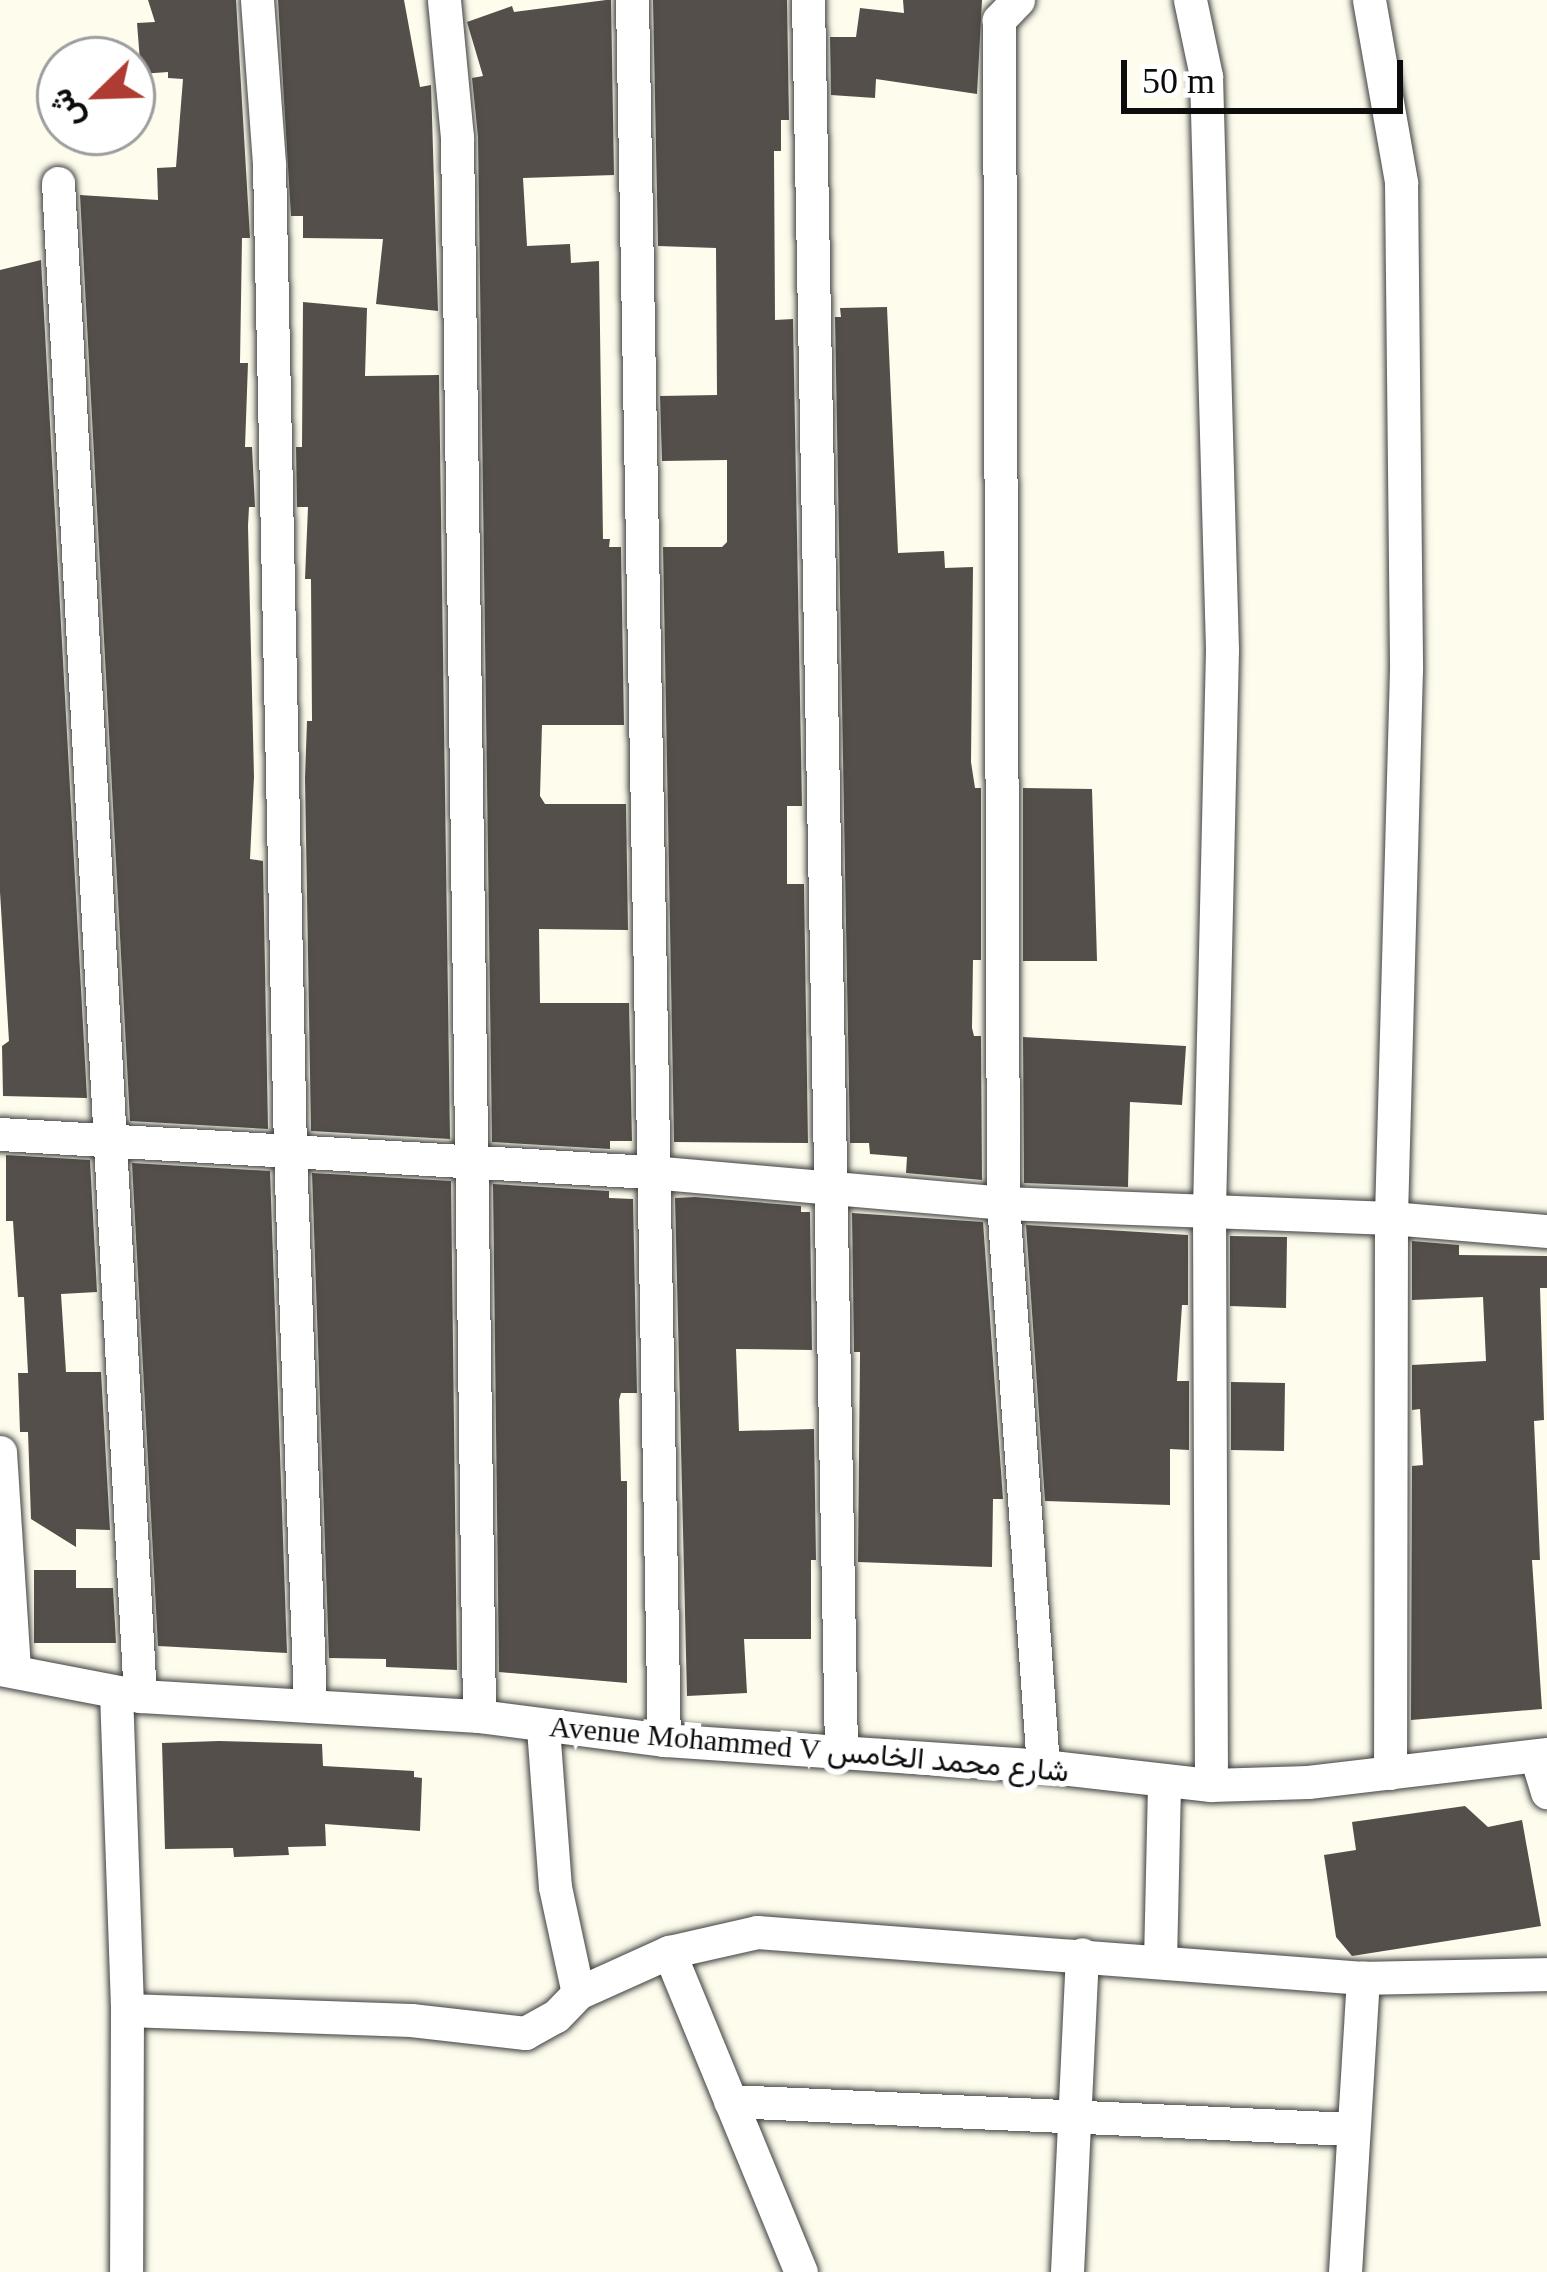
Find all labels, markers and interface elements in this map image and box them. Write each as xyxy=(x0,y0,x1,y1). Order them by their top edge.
north arrow xyxy=(36,36,156,156)
scale bar xyxy=(1127,36,1409,110)
text: 50 m xyxy=(1142,61,1215,101)
text: ش xyxy=(41,84,90,134)
street label: Avenue Mohammed V شارع محمد الخامس xyxy=(547,1708,1071,1790)

